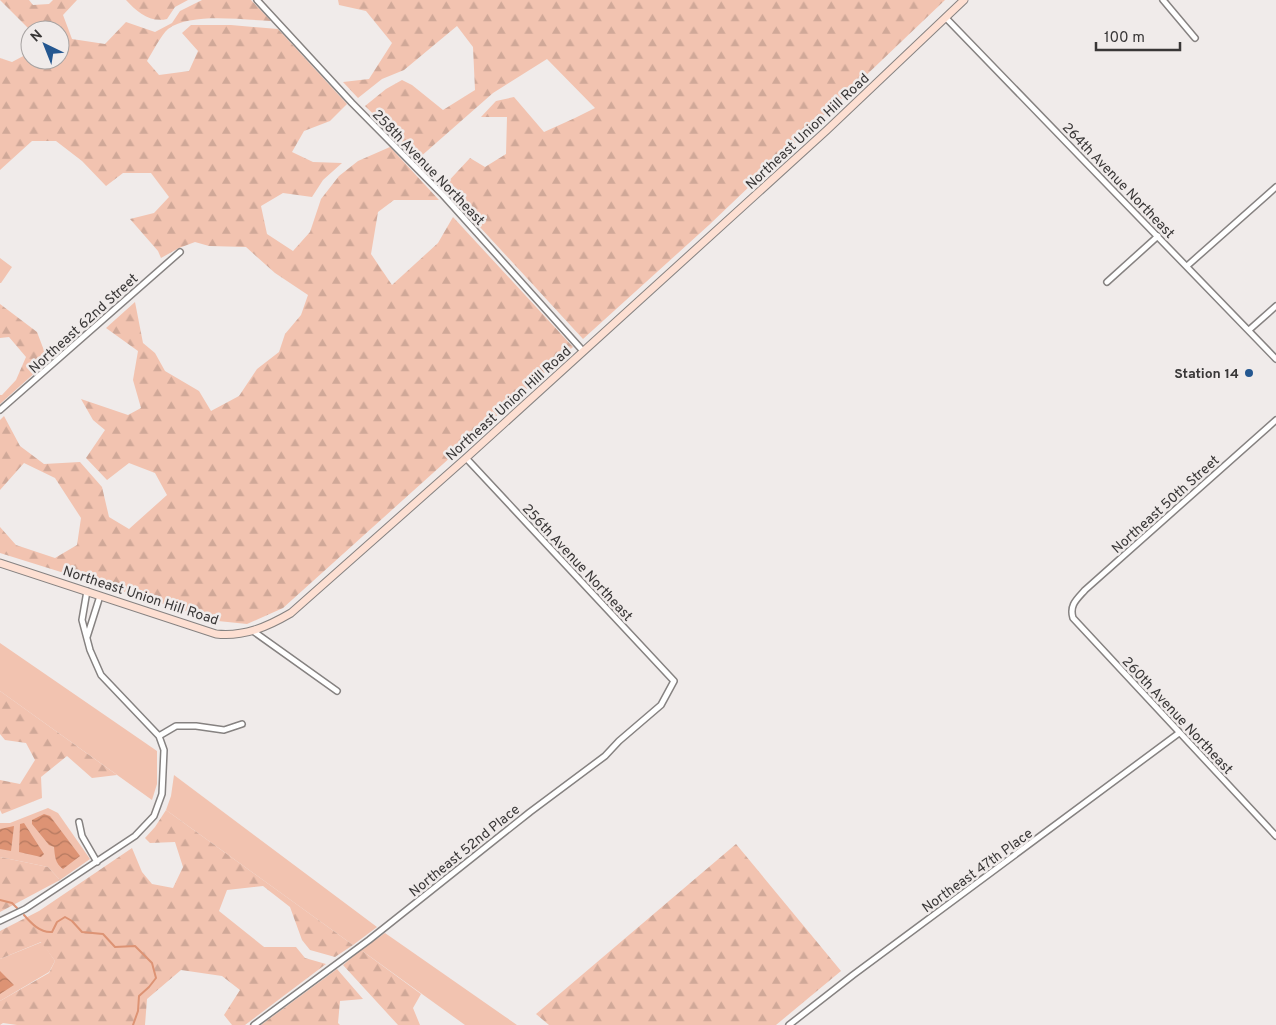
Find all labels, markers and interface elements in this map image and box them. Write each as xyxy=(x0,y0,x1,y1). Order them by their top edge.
north arrow xyxy=(20,20,70,70)
scale bar xyxy=(1096,20,1180,52)
text: N xyxy=(28,27,47,46)
text: 100 m xyxy=(1104,29,1145,48)
street label: Northeast Union Hill Road xyxy=(743,70,873,194)
street label: 258th Avenue Northeast xyxy=(368,107,488,229)
street label: 264th Avenue Northeast xyxy=(1058,120,1178,242)
street label: Northeast 62nd Street xyxy=(26,271,142,378)
street label: Northeast Union Hill Road xyxy=(443,343,575,465)
place label: Station 14 xyxy=(1174,366,1239,383)
marker: Station 14 xyxy=(1243,367,1255,379)
street label: Northeast 50th Street xyxy=(1109,452,1223,558)
street label: 256th Avenue Northeast xyxy=(518,501,636,625)
street label: Northeast Union Hill Road xyxy=(61,563,221,630)
street label: 260th Avenue Northeast xyxy=(1118,654,1236,778)
street label: Northeast 52nd Place xyxy=(406,801,524,901)
street label: Northeast 47th Place xyxy=(919,825,1037,917)

